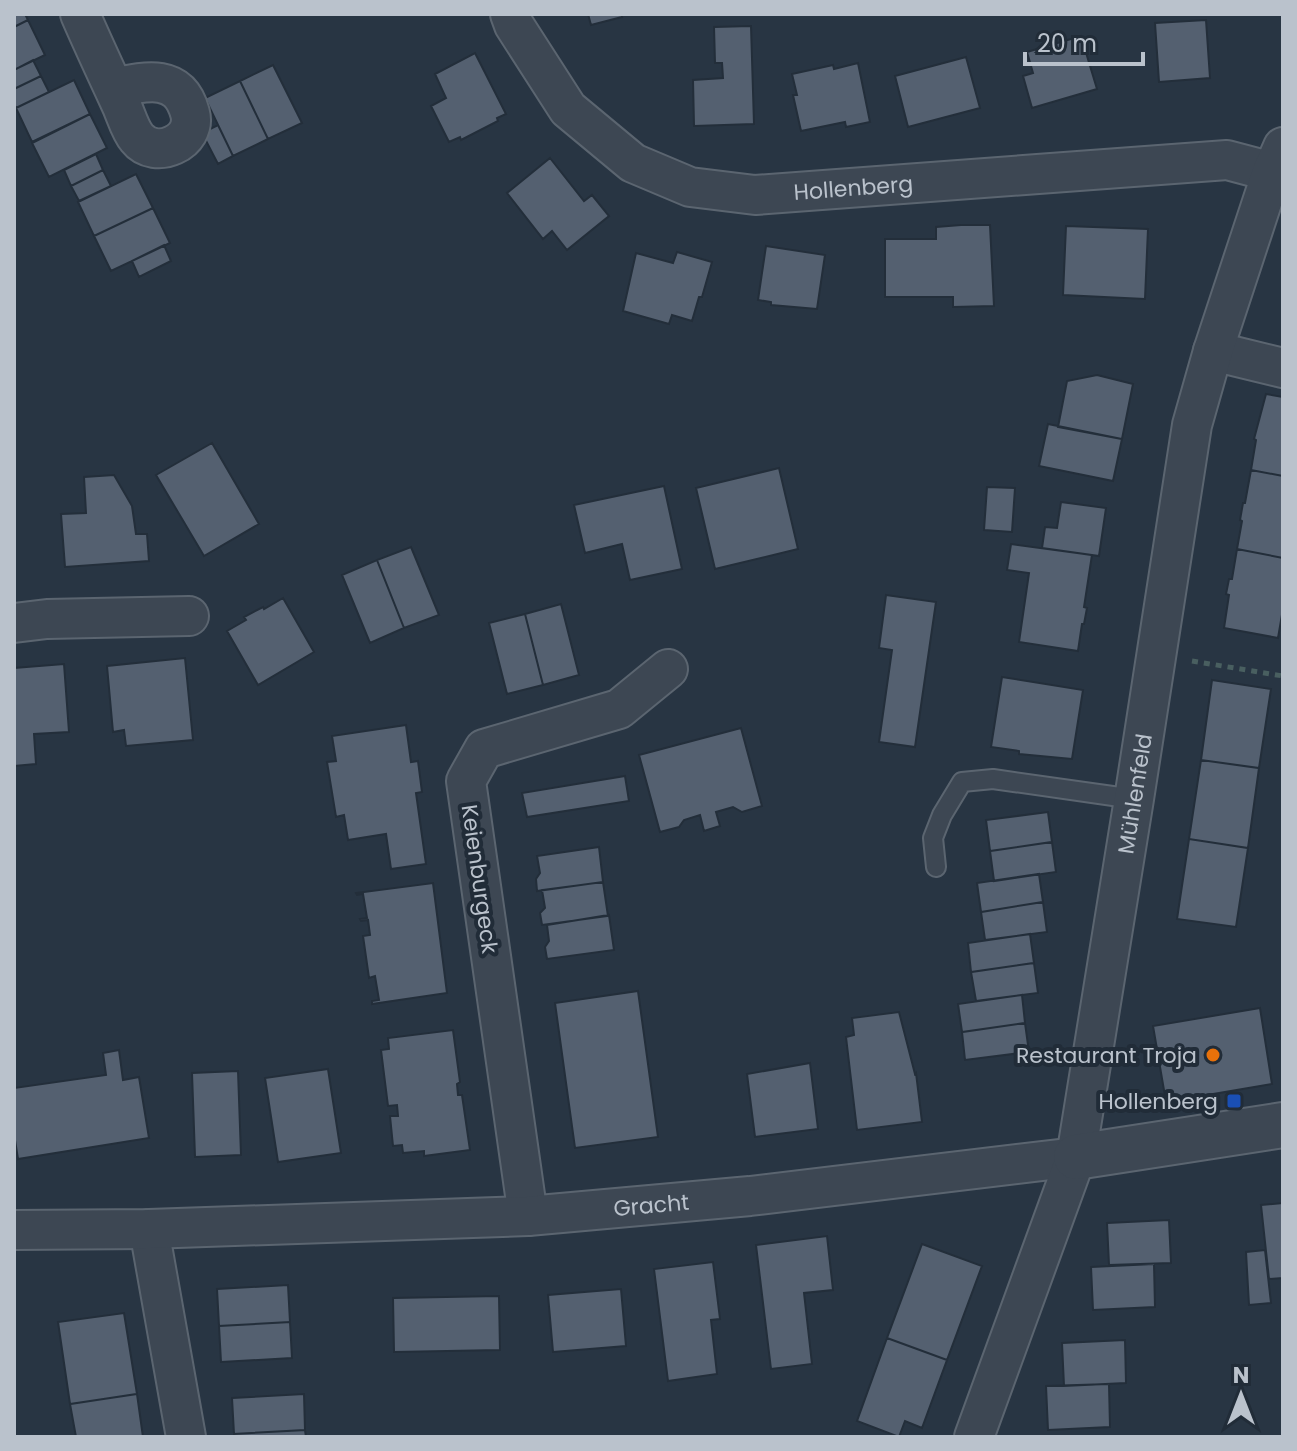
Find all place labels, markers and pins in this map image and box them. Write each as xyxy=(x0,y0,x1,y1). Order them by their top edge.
place label: Restaurant Troja xyxy=(1016,1040,1197,1071)
marker: Restaurant Troja xyxy=(1204,1046,1222,1064)
place label: Hollenberg xyxy=(1099,1086,1218,1117)
marker: Hollenberg xyxy=(1225,1092,1243,1110)

